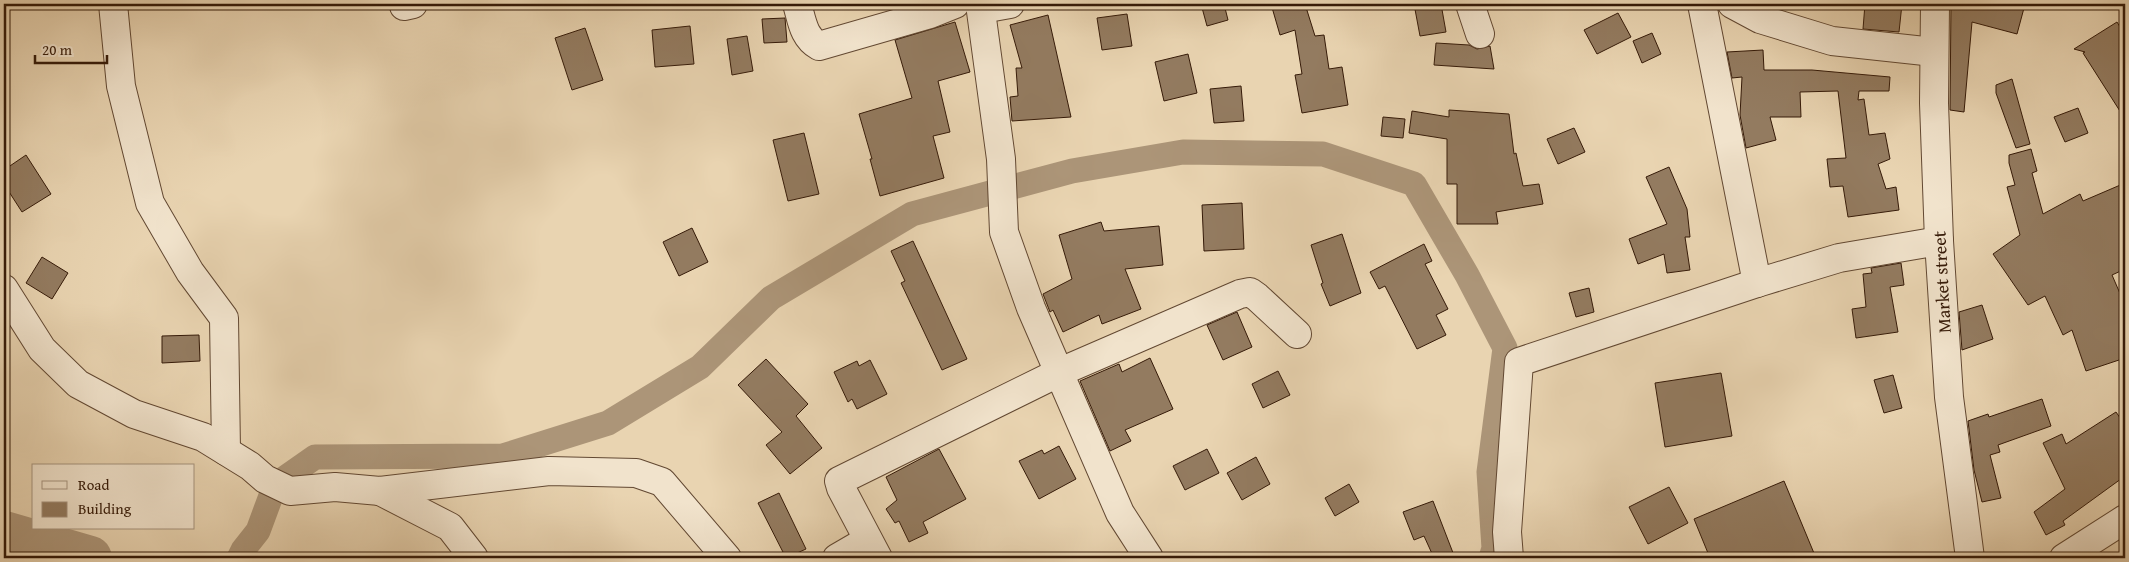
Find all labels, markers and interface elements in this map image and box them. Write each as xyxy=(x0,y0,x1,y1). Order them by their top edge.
scale bar xyxy=(35,32,108,64)
text: 20 m xyxy=(42,39,73,60)
street label: Market street xyxy=(1925,230,1958,334)
legend xyxy=(32,464,195,530)
text: Road xyxy=(78,474,109,495)
text: Building xyxy=(78,498,132,519)

